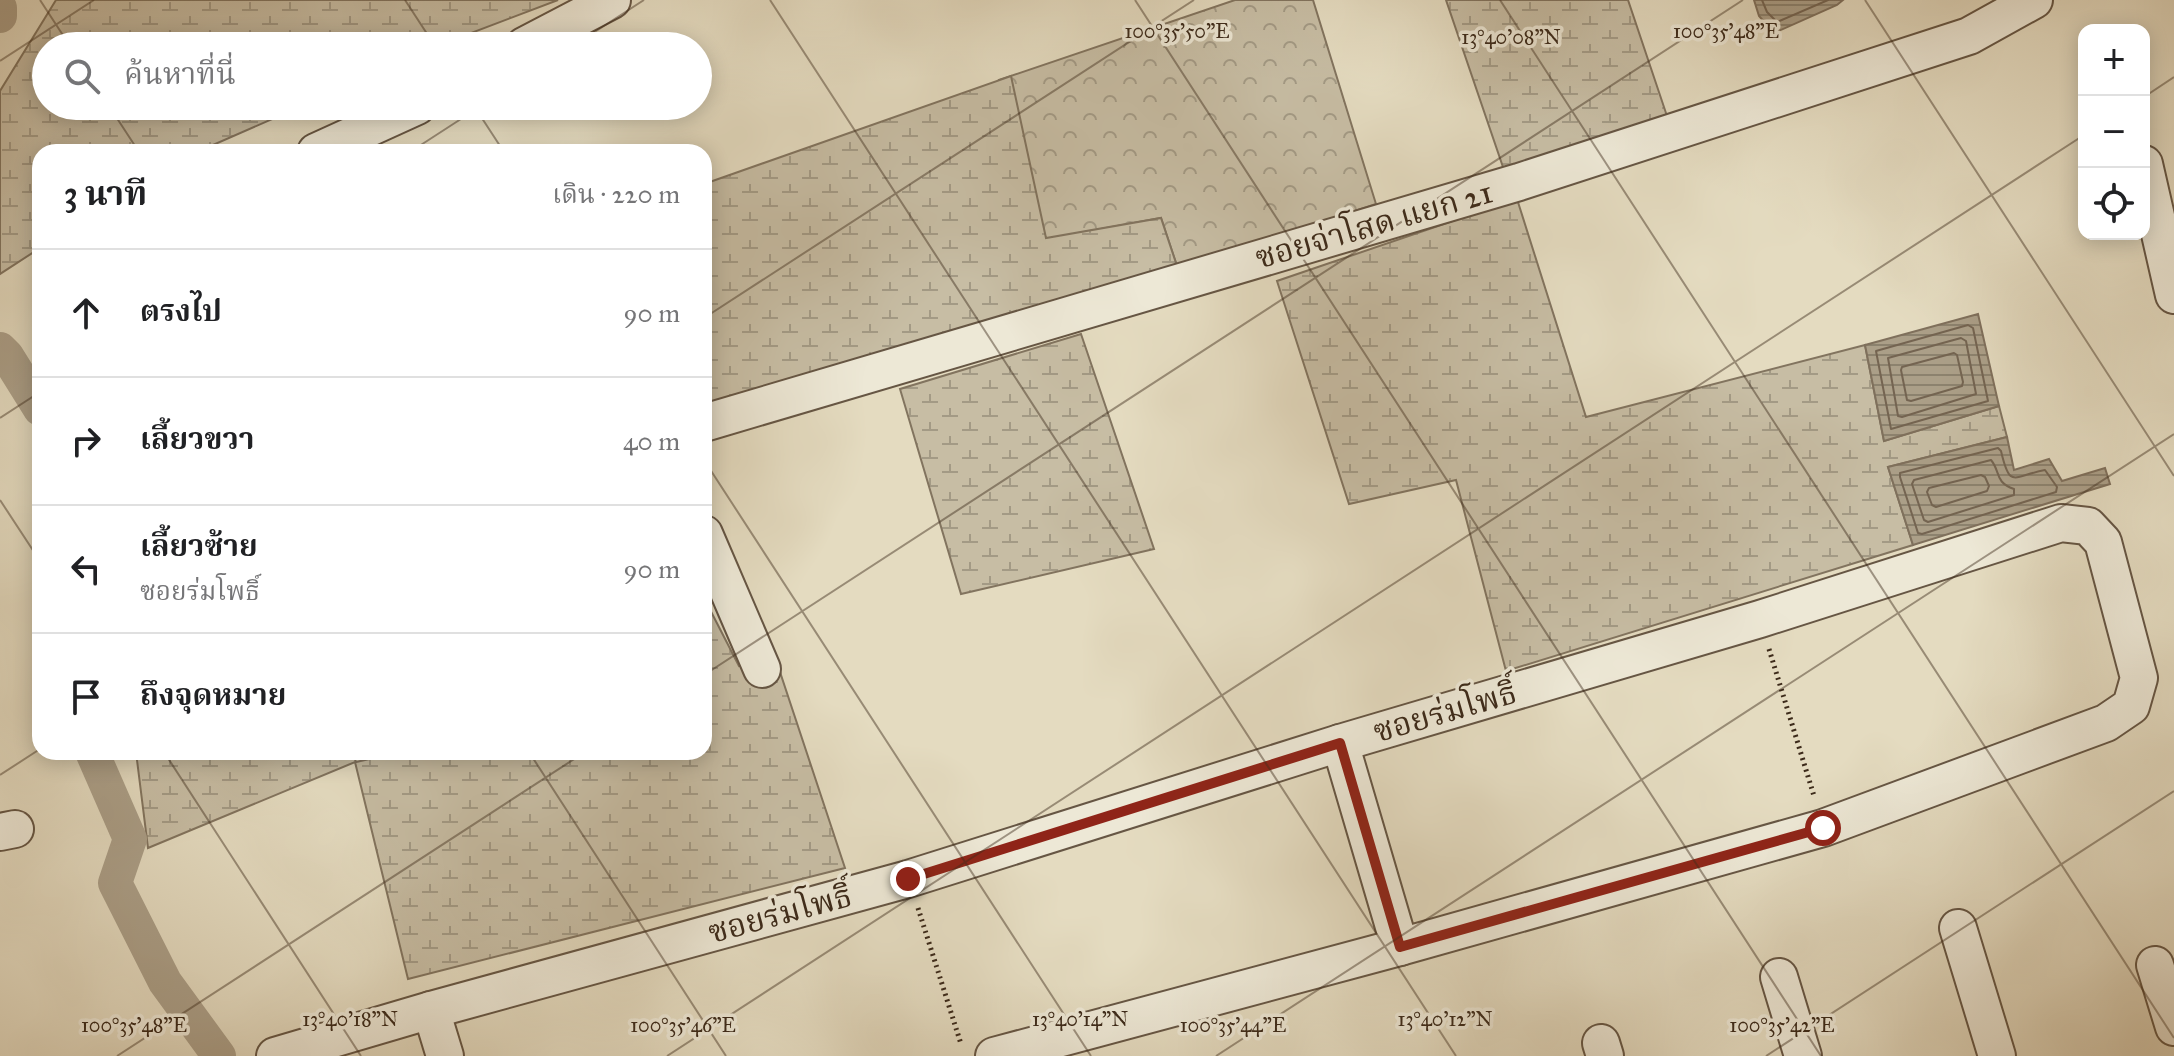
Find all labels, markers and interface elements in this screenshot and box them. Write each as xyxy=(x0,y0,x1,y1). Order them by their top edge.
text: 100°35'50"E xyxy=(1124,19,1230,43)
text: 100°35'48"E xyxy=(1673,19,1779,43)
map controls xyxy=(2078,24,2150,240)
button: + xyxy=(2078,24,2150,96)
text: 13°40'08"N xyxy=(1461,25,1561,49)
search box xyxy=(32,32,712,120)
icon: search xyxy=(60,54,104,98)
text: ค้นหาที่นี่ xyxy=(124,56,236,92)
button: − xyxy=(2078,96,2150,168)
button: locate xyxy=(2078,168,2150,240)
street label: ซอยจ่าโสด แยก 21 xyxy=(1250,170,1497,278)
text: 3 นาที xyxy=(64,173,147,214)
text: เดิน · 220 m xyxy=(552,178,680,210)
icon: ahead xyxy=(64,291,108,335)
text: ตรงไป xyxy=(140,293,222,329)
text: 90 m xyxy=(623,297,680,329)
icon: right xyxy=(64,419,108,463)
text: เลี้ยวขวา xyxy=(140,421,254,457)
text: 40 m xyxy=(623,425,680,457)
text: เลี้ยวซ้าย xyxy=(140,528,258,564)
icon: left xyxy=(64,547,108,591)
text: 90 m xyxy=(623,553,680,585)
text: ซอยร่มโพธิ์ xyxy=(140,575,260,607)
street label: ซอยร่มโพธิ์ xyxy=(1368,669,1524,751)
icon: arrive xyxy=(64,675,108,719)
text: ถึงจุดหมาย xyxy=(140,677,286,713)
route start xyxy=(1805,810,1841,846)
route end xyxy=(890,861,926,897)
street label: ซอยร่มโพธิ์ xyxy=(703,872,859,952)
text: 13°40'18"N xyxy=(302,1007,398,1031)
text: 13°40'14"N xyxy=(1032,1007,1128,1031)
text: 13°40'12"N xyxy=(1398,1007,1493,1031)
text: 100°35'48"E xyxy=(81,1013,187,1037)
text: 100°35'46"E xyxy=(630,1013,736,1037)
text: 100°35'44"E xyxy=(1180,1013,1286,1037)
text: 100°35'42"E xyxy=(1729,1013,1835,1037)

